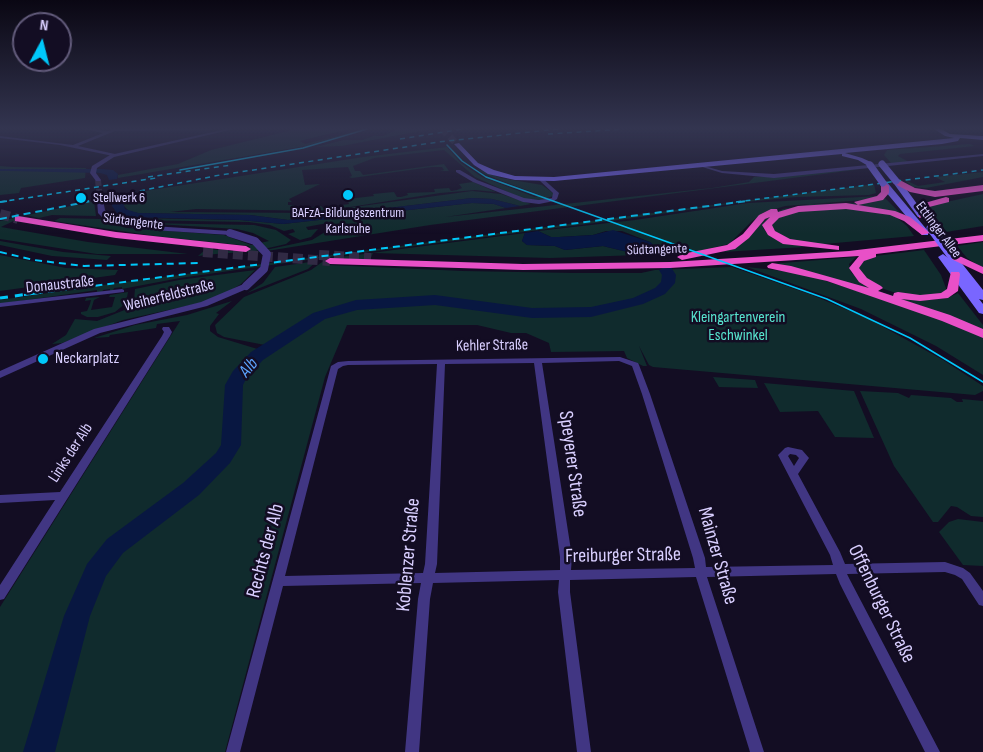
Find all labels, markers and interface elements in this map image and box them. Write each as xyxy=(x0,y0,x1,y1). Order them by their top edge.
north arrow xyxy=(12,12,72,72)
text: N xyxy=(39,16,49,36)
marker: BAFzA-Bildungszentrum Karlsruhe xyxy=(341,188,355,202)
place label: Stellwerk 6 xyxy=(93,190,145,206)
marker: Stellwerk 6 xyxy=(74,191,88,205)
street label: Ettlinger Allee xyxy=(911,199,965,261)
place label: BAFzA-Bildungszentrum Karlsruhe xyxy=(292,205,404,238)
street label: Südtangente xyxy=(102,210,164,234)
street label: Südtangente xyxy=(627,241,687,259)
street label: Donaustraße xyxy=(25,272,95,298)
street label: Weiherfeldstraße xyxy=(122,276,216,316)
park label: Kleingartenverein Eschwinkel xyxy=(691,308,785,346)
street label: Kehler Straße xyxy=(456,336,528,356)
place label: Neckarplatz xyxy=(55,349,119,369)
marker: Neckarplatz xyxy=(36,352,50,366)
water label: Alb xyxy=(235,354,263,382)
street label: Speyerer Straße xyxy=(553,409,591,519)
street label: Links der Alb xyxy=(45,420,97,486)
street label: Koblenzer Straße xyxy=(392,497,426,613)
street label: Rechts der Alb xyxy=(242,501,290,601)
street label: Mainzer Straße xyxy=(692,505,742,607)
street label: Offenburger Straße xyxy=(842,541,920,667)
street label: Freiburger Straße xyxy=(565,543,681,569)

